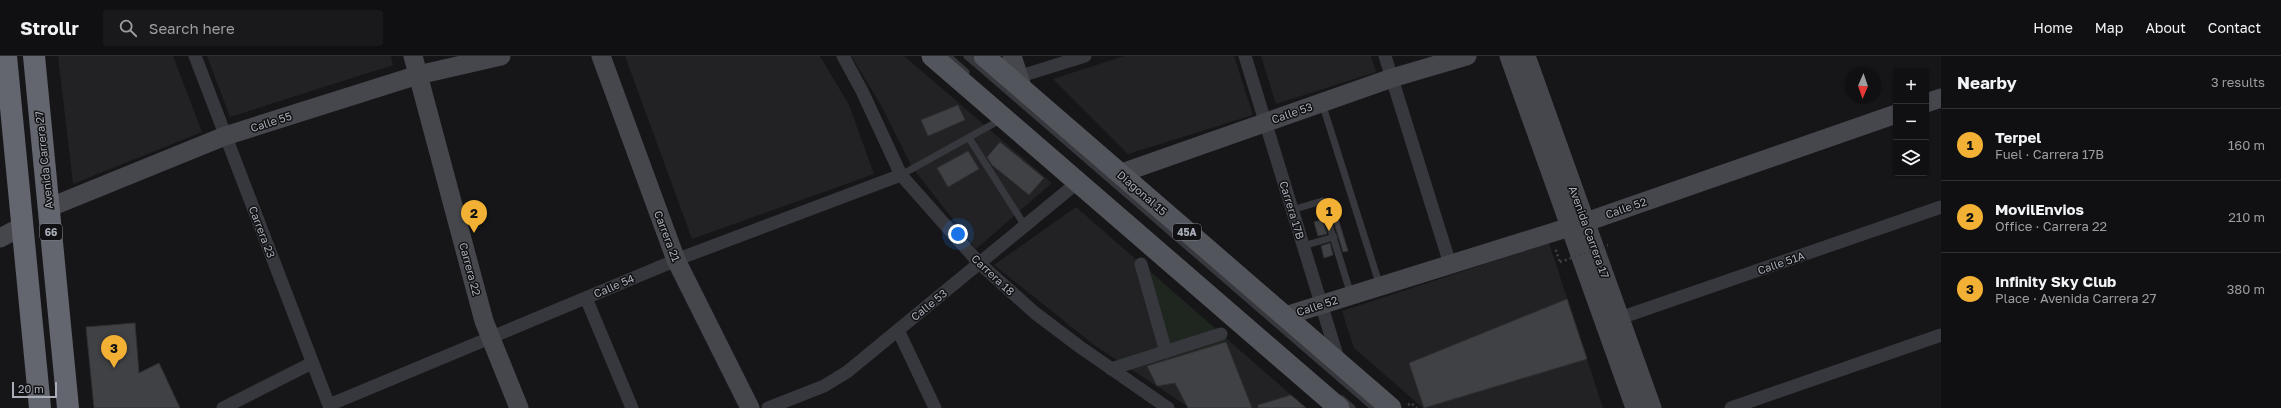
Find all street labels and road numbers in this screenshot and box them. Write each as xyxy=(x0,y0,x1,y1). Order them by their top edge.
street label: Calle 53 xyxy=(1270,99,1314,126)
street label: Calle 55 xyxy=(249,109,293,134)
street label: Avenida Carrera 27 xyxy=(32,110,55,210)
street label: Diagonal 15 xyxy=(1115,168,1170,218)
street label: Carrera 17B xyxy=(1277,179,1307,241)
street label: Avenida Carrera 17 xyxy=(1567,184,1612,280)
street label: Calle 52 xyxy=(1604,194,1648,221)
street label: Carrera 23 xyxy=(247,204,278,260)
street label: Carrera 21 xyxy=(652,209,683,263)
road number: 66 xyxy=(40,224,62,240)
road number: 45A xyxy=(1173,224,1201,240)
street label: Carrera 22 xyxy=(457,241,484,297)
street label: Calle 51A xyxy=(1756,248,1807,277)
street label: Carrera 18 xyxy=(969,252,1018,298)
street label: Calle 54 xyxy=(592,271,636,300)
street label: Calle 53 xyxy=(908,286,949,323)
street label: Calle 52 xyxy=(1295,293,1339,318)

